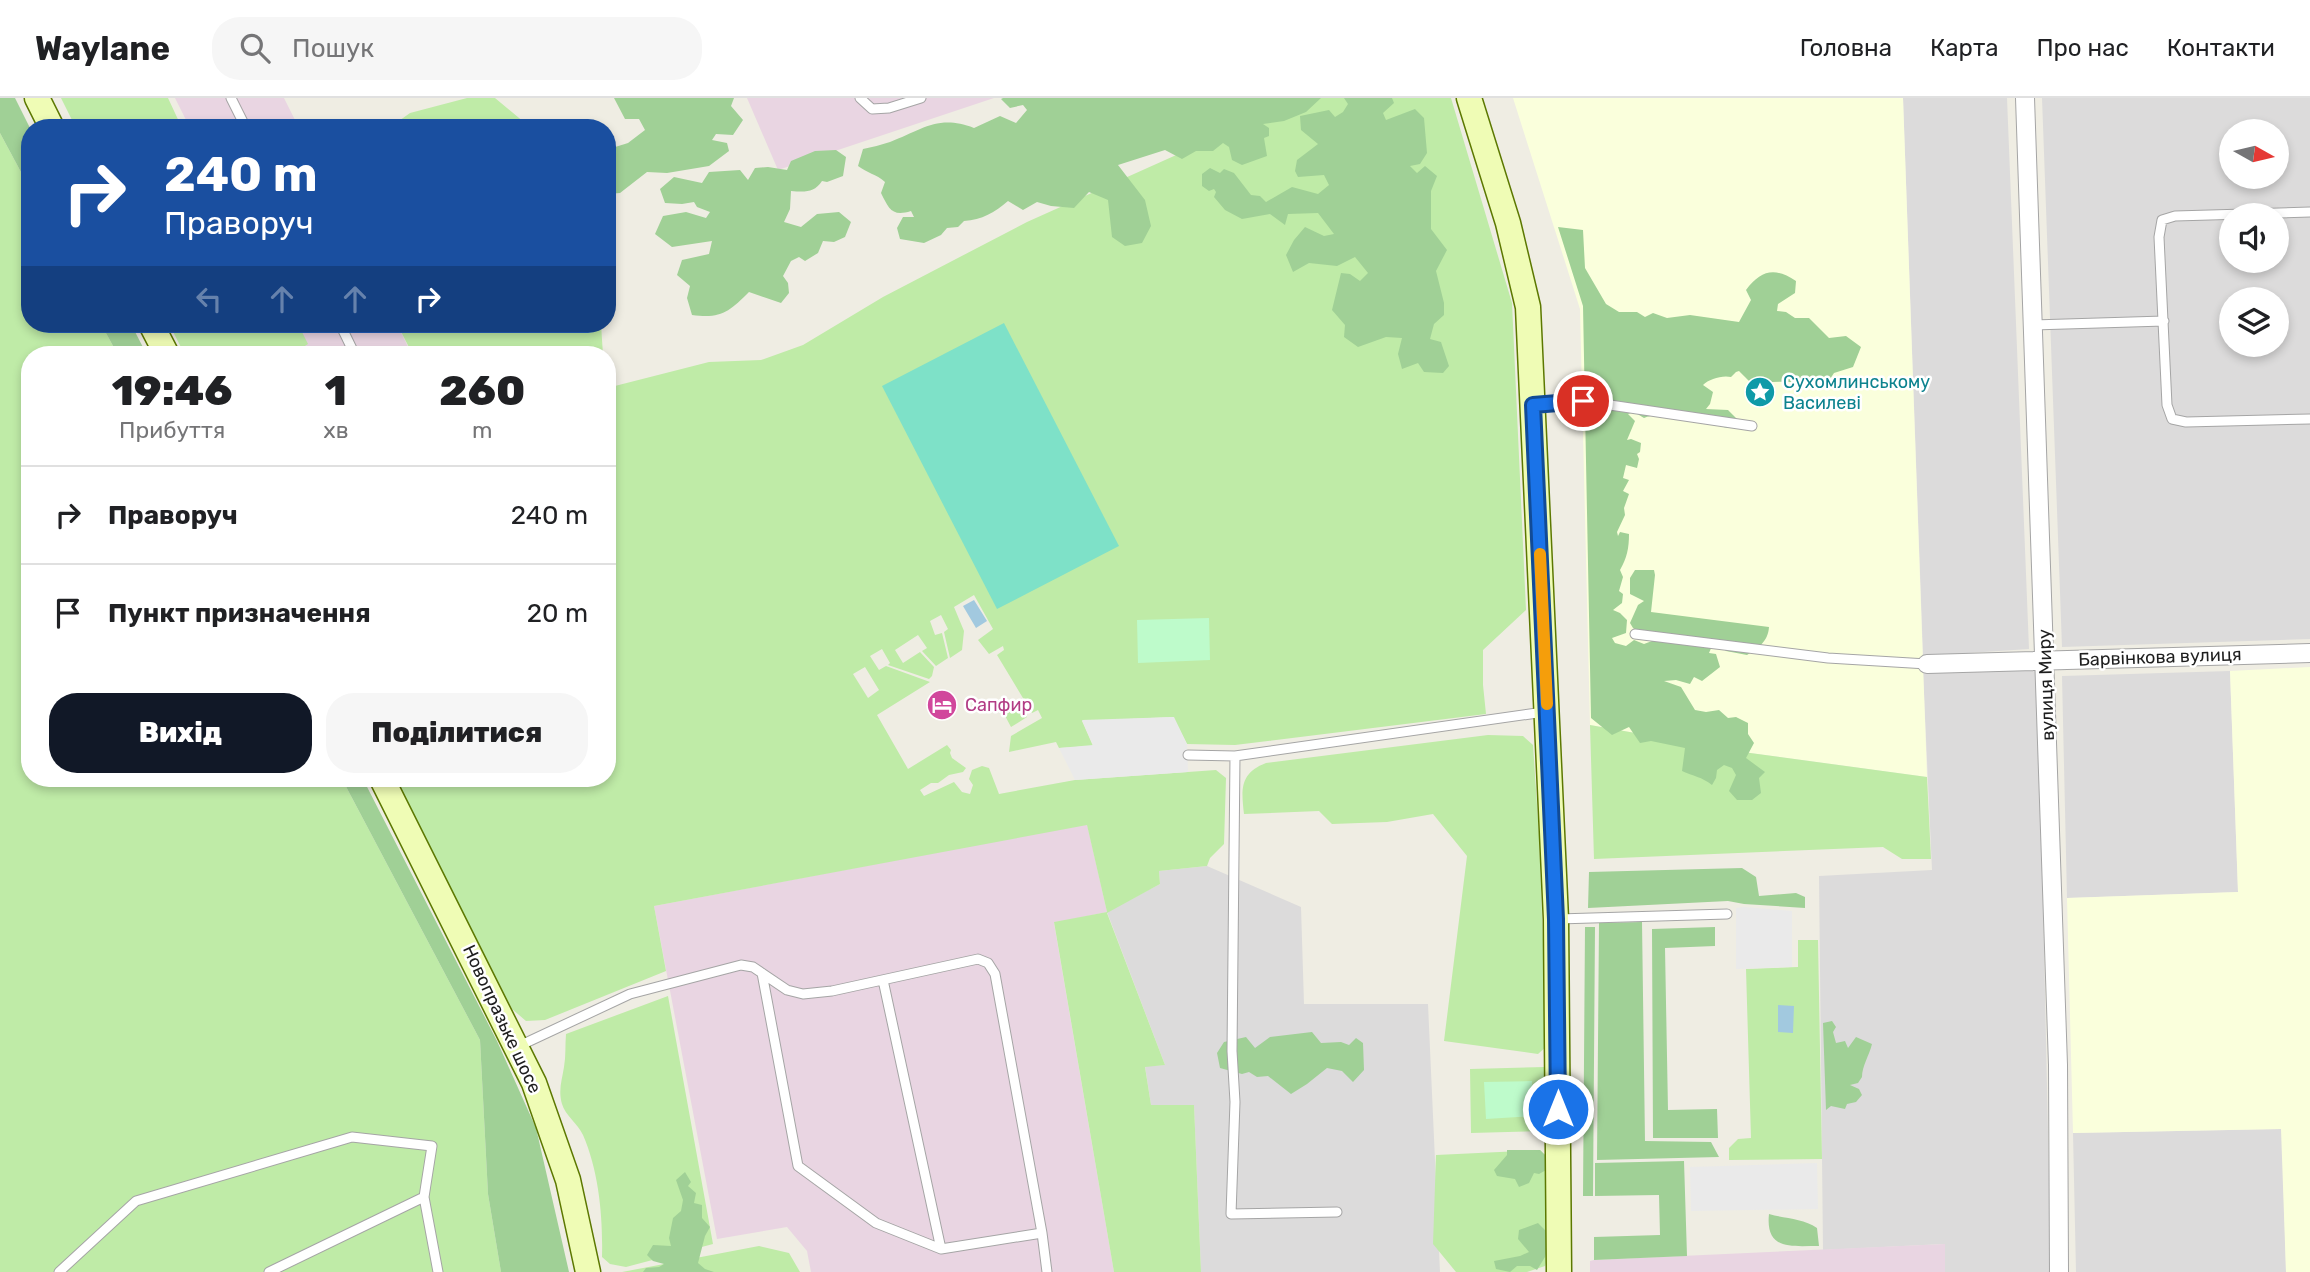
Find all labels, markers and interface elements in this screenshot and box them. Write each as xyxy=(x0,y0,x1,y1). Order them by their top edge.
search box xyxy=(212,17,702,80)
text: Waylane xyxy=(35,29,170,68)
icon: search xyxy=(236,29,274,67)
text: Пошук xyxy=(292,33,374,64)
text: Головна xyxy=(1800,34,1892,62)
text: Карта xyxy=(1930,34,1998,62)
text: Про нас xyxy=(2036,34,2129,62)
text: Контакти xyxy=(2167,34,2275,62)
north arrow xyxy=(2219,119,2289,189)
map controls xyxy=(2219,119,2289,357)
text: 240 m xyxy=(164,145,318,203)
icon: right xyxy=(49,147,140,238)
button: sound xyxy=(2219,203,2289,273)
text: Праворуч xyxy=(164,204,313,242)
icon: left xyxy=(190,280,228,318)
icon: ahead xyxy=(263,280,301,318)
icon: ahead xyxy=(336,280,374,318)
icon: right xyxy=(409,280,447,318)
button: layers xyxy=(2219,287,2289,357)
text: 19:46 xyxy=(112,366,233,416)
text: 1 xyxy=(325,366,347,416)
text: 260 xyxy=(439,366,525,416)
pin xyxy=(1553,371,1613,431)
place label: Сухомлинському Василеві xyxy=(1783,371,1930,414)
place icon: Сухомлинському Василеві xyxy=(1743,375,1777,409)
icon: arrive xyxy=(1564,382,1602,420)
text: Прибуття xyxy=(119,416,225,444)
text: хв xyxy=(323,416,349,444)
text: m xyxy=(472,416,492,444)
icon: right xyxy=(49,496,87,534)
text: Праворуч xyxy=(108,500,238,531)
text: 240 m xyxy=(511,500,588,531)
icon: arrive xyxy=(49,594,87,632)
text: Пункт призначення xyxy=(108,598,371,629)
text: 20 m xyxy=(527,598,588,629)
street label: вулиця Миру xyxy=(2033,629,2059,741)
street label: Барвінкова вулиця xyxy=(2078,643,2242,671)
hotel icon: Сапфир xyxy=(925,688,959,722)
button: Вихід xyxy=(49,693,312,773)
button: Поділитися xyxy=(326,693,588,773)
place label: Сапфир xyxy=(965,694,1032,716)
street label: Новопразьке шосе xyxy=(458,941,546,1097)
position arrow xyxy=(1521,1072,1595,1146)

